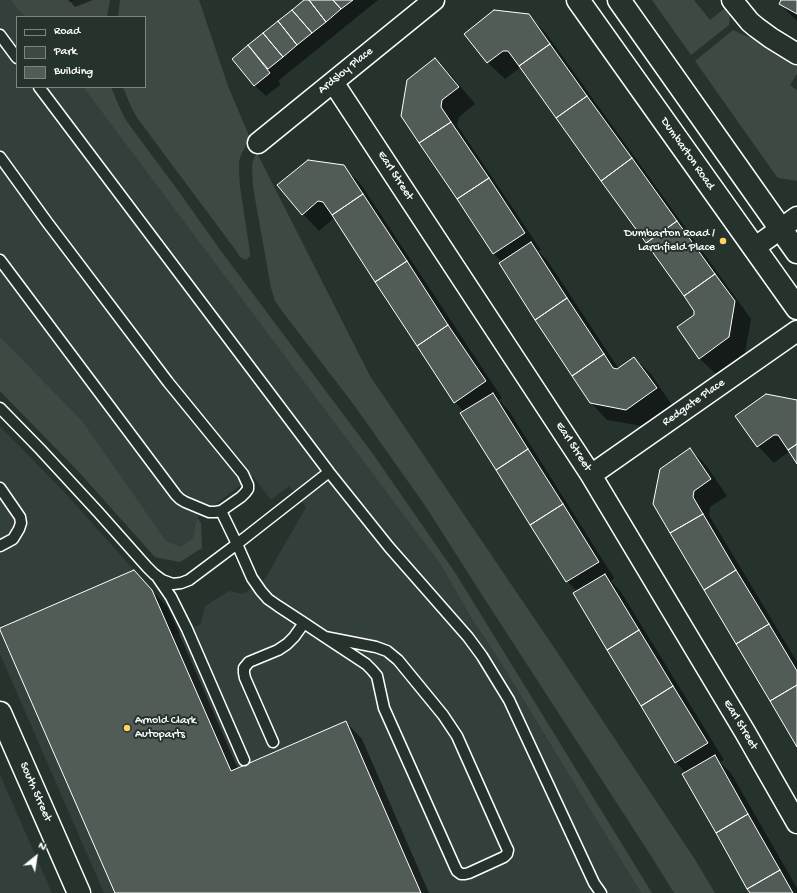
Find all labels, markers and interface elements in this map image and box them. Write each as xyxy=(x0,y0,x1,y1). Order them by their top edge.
legend xyxy=(16,16,146,88)
text: Road xyxy=(54,25,80,39)
street label: Ardsloy Place xyxy=(316,44,376,98)
text: Park xyxy=(54,45,77,59)
text: Building xyxy=(54,65,93,79)
street label: Dumbarton Road xyxy=(657,115,717,193)
street label: Earl Street xyxy=(374,149,416,203)
place label: Dumbarton Road / Larchfield Place xyxy=(624,227,715,255)
marker: Dumbarton Road / Larchfield Place xyxy=(718,236,728,246)
street label: Redgate Place xyxy=(660,376,728,430)
street label: Earl Street xyxy=(552,420,594,474)
street label: Earl Street xyxy=(719,697,761,753)
place label: Arnold Clark Autoparts xyxy=(135,714,196,742)
marker: Arnold Clark Autoparts xyxy=(122,723,132,733)
street label: South Street xyxy=(15,760,55,824)
north arrow xyxy=(16,837,56,877)
text: N xyxy=(36,840,48,854)

